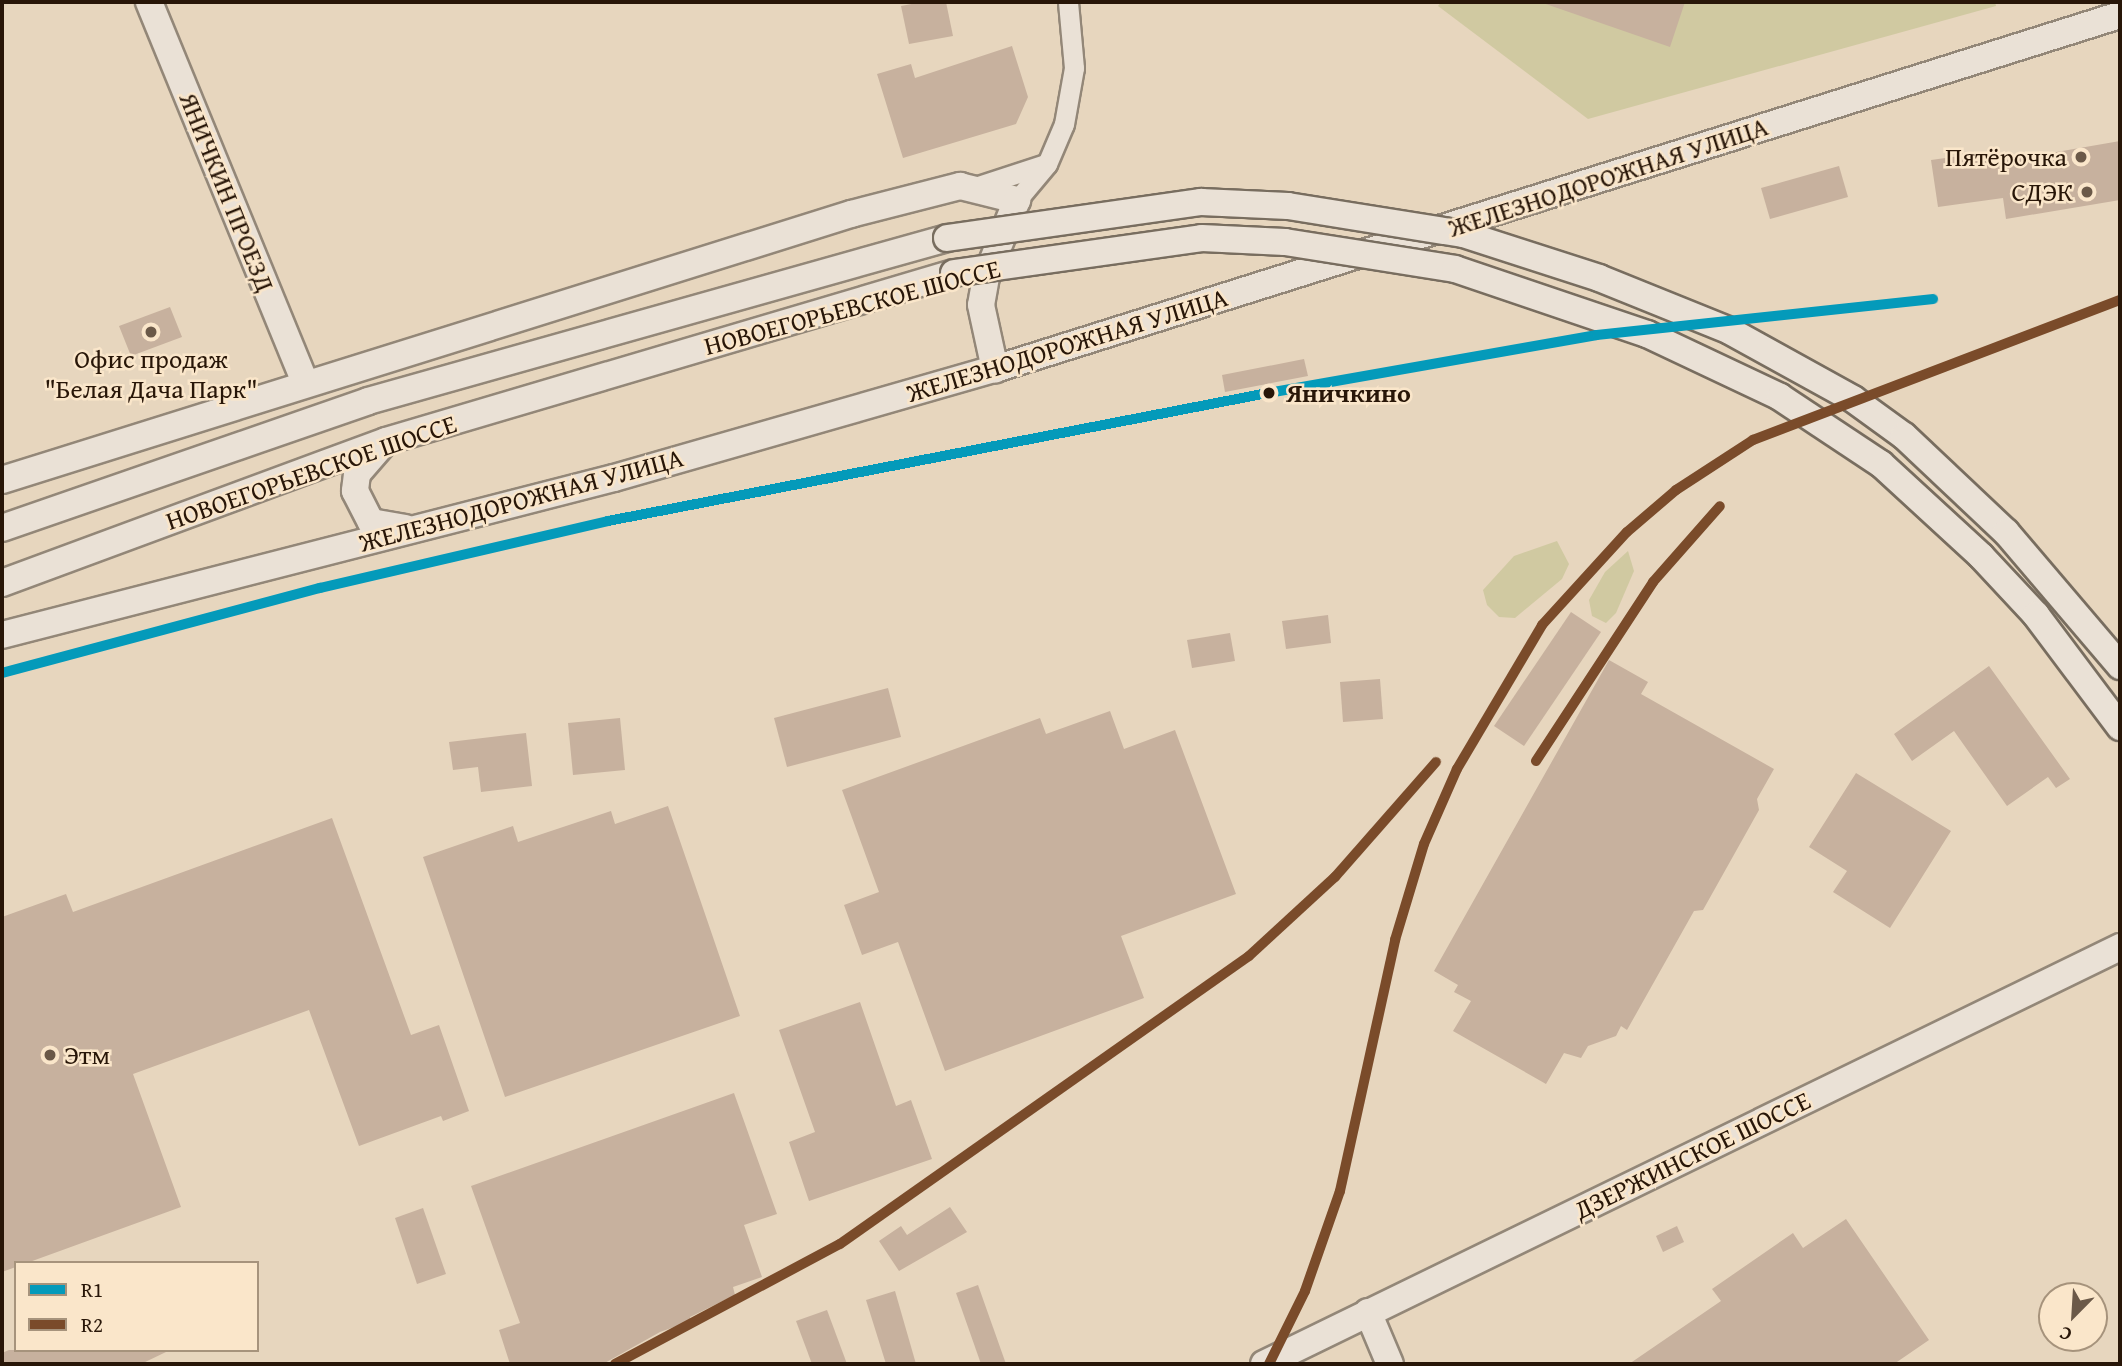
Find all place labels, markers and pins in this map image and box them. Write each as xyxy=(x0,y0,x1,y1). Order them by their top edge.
place label: Пятёрочка xyxy=(1945,141,2067,173)
marker: Пятёрочка xyxy=(2073,149,2089,165)
place label: СДЭК xyxy=(2011,176,2073,208)
marker: СДЭК xyxy=(2079,184,2095,200)
marker: Офис продаж "Белая Дача Парк" xyxy=(143,324,159,340)
place label: Офис продаж "Белая Дача Парк" xyxy=(44,343,258,404)
place label: Яничкино xyxy=(1286,377,1411,409)
marker: Яничкино xyxy=(1258,382,1280,404)
place label: Этм xyxy=(64,1039,110,1071)
marker: Этм xyxy=(42,1047,58,1063)

